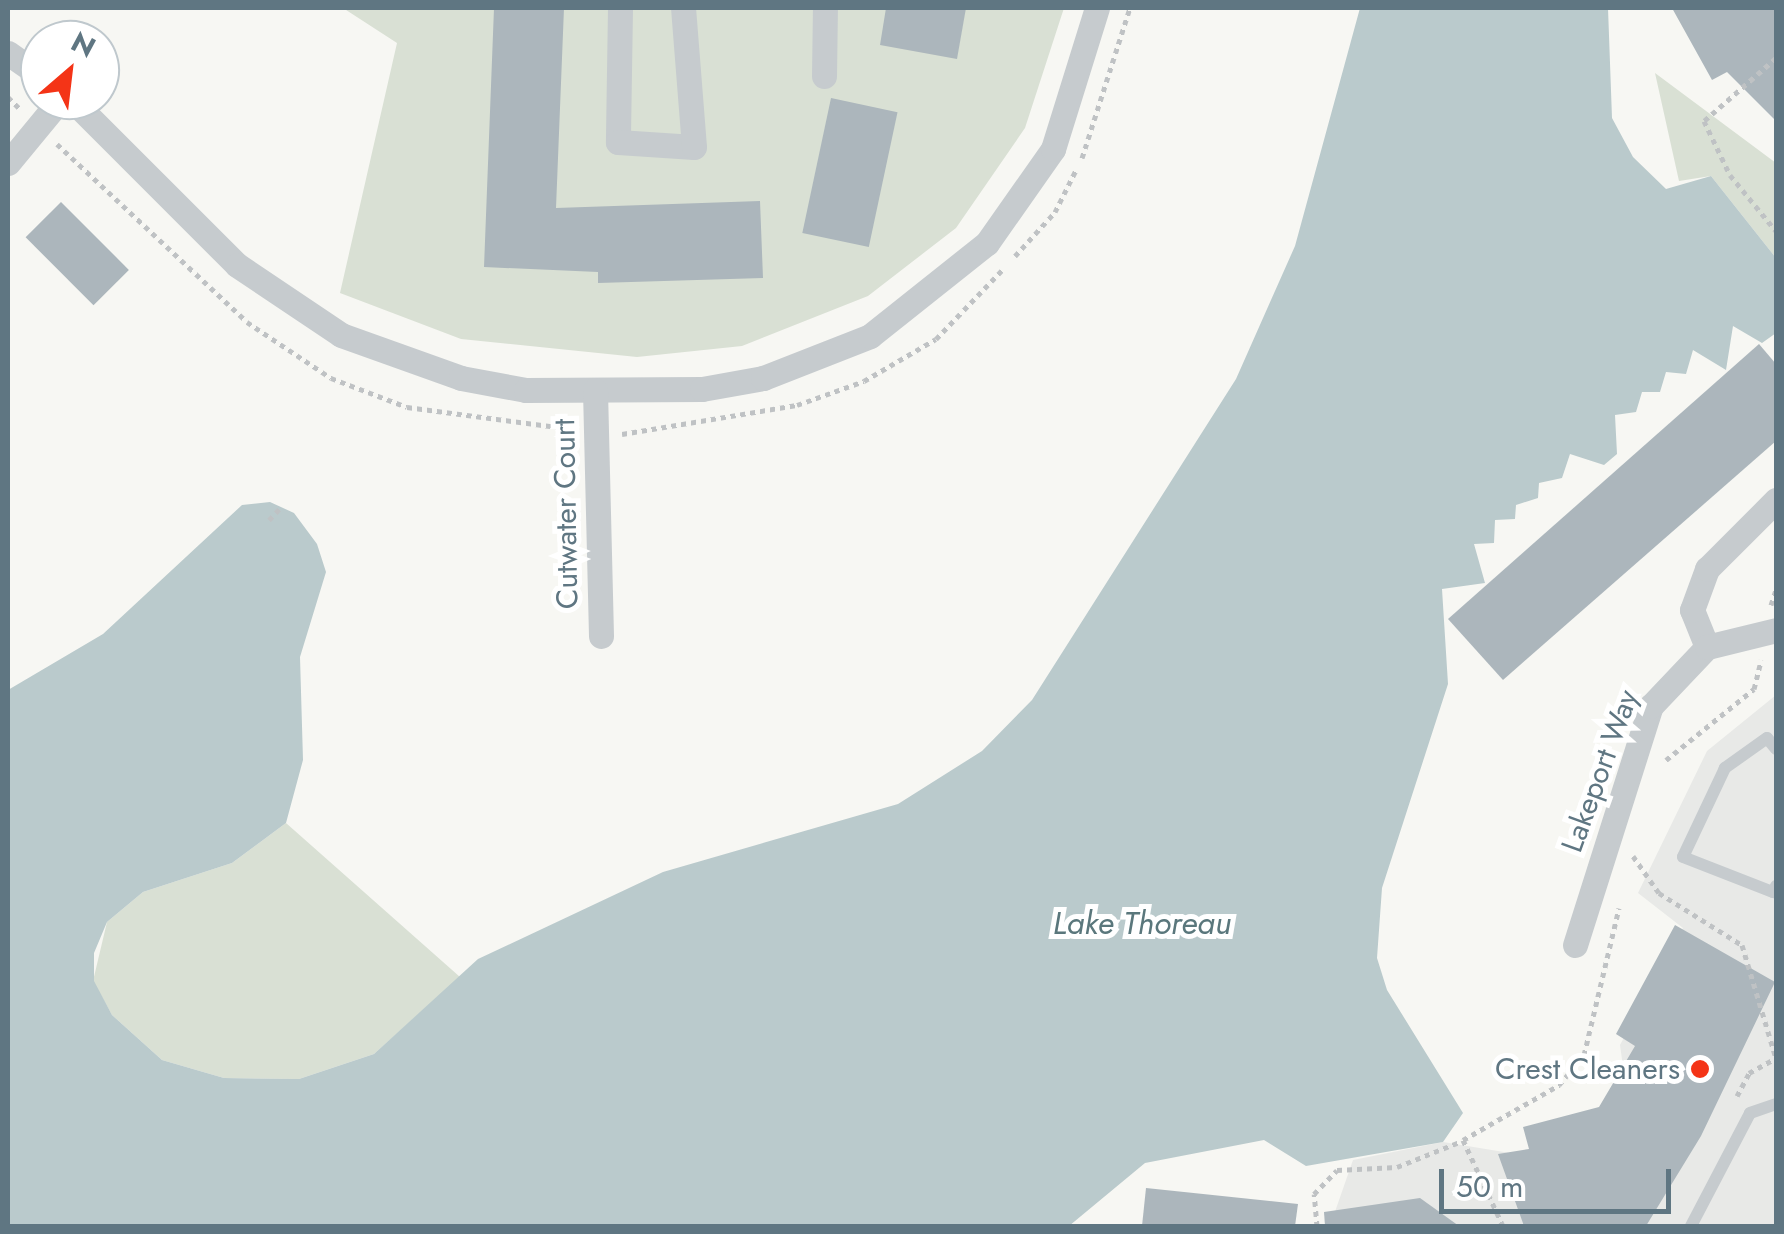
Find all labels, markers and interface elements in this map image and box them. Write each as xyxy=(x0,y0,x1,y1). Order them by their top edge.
north arrow xyxy=(20,20,120,120)
text: N xyxy=(64,22,103,68)
street label: Cutwater Court xyxy=(546,418,586,610)
street label: Lakeport Way xyxy=(1554,685,1646,857)
water label: Lake Thoreau xyxy=(1053,904,1231,942)
place label: Crest Cleaners xyxy=(1495,1051,1680,1087)
marker: Crest Cleaners xyxy=(1689,1058,1711,1080)
scale bar xyxy=(1444,1149,1676,1211)
text: 50 m xyxy=(1456,1165,1523,1208)

